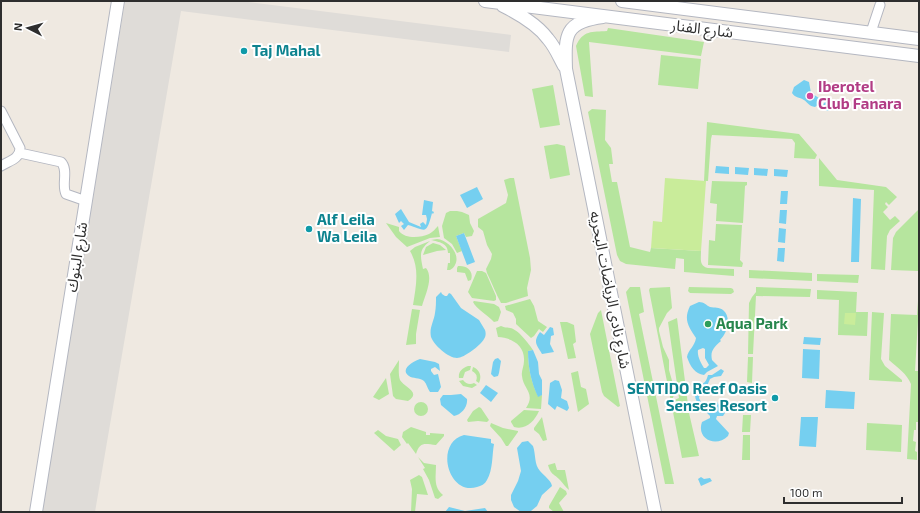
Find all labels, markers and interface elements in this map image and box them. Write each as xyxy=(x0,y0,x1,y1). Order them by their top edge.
north arrow xyxy=(8,8,48,48)
street label: شارع الفنار xyxy=(669,15,734,45)
text: N xyxy=(11,22,24,32)
place label: Taj Mahal xyxy=(252,41,320,59)
marker: Taj Mahal xyxy=(239,46,249,56)
place label: Iberotel Club Fanara xyxy=(818,77,902,112)
marker: Iberotel Club Fanara xyxy=(805,91,815,101)
street label: شارع نادى الرياضات البحريه xyxy=(583,209,635,371)
place label: Alf Leila Wa Leila xyxy=(317,210,377,245)
street label: شارع البنوك xyxy=(62,220,94,294)
marker: Alf Leila Wa Leila xyxy=(304,224,314,234)
place label: Aqua Park xyxy=(716,314,789,332)
marker: Aqua Park xyxy=(703,319,713,329)
place label: SENTIDO Reef Oasis Senses Resort xyxy=(627,379,767,414)
marker: SENTIDO Reef Oasis Senses Resort xyxy=(770,393,780,403)
scale bar xyxy=(784,479,902,505)
text: 100 m xyxy=(790,485,822,499)

